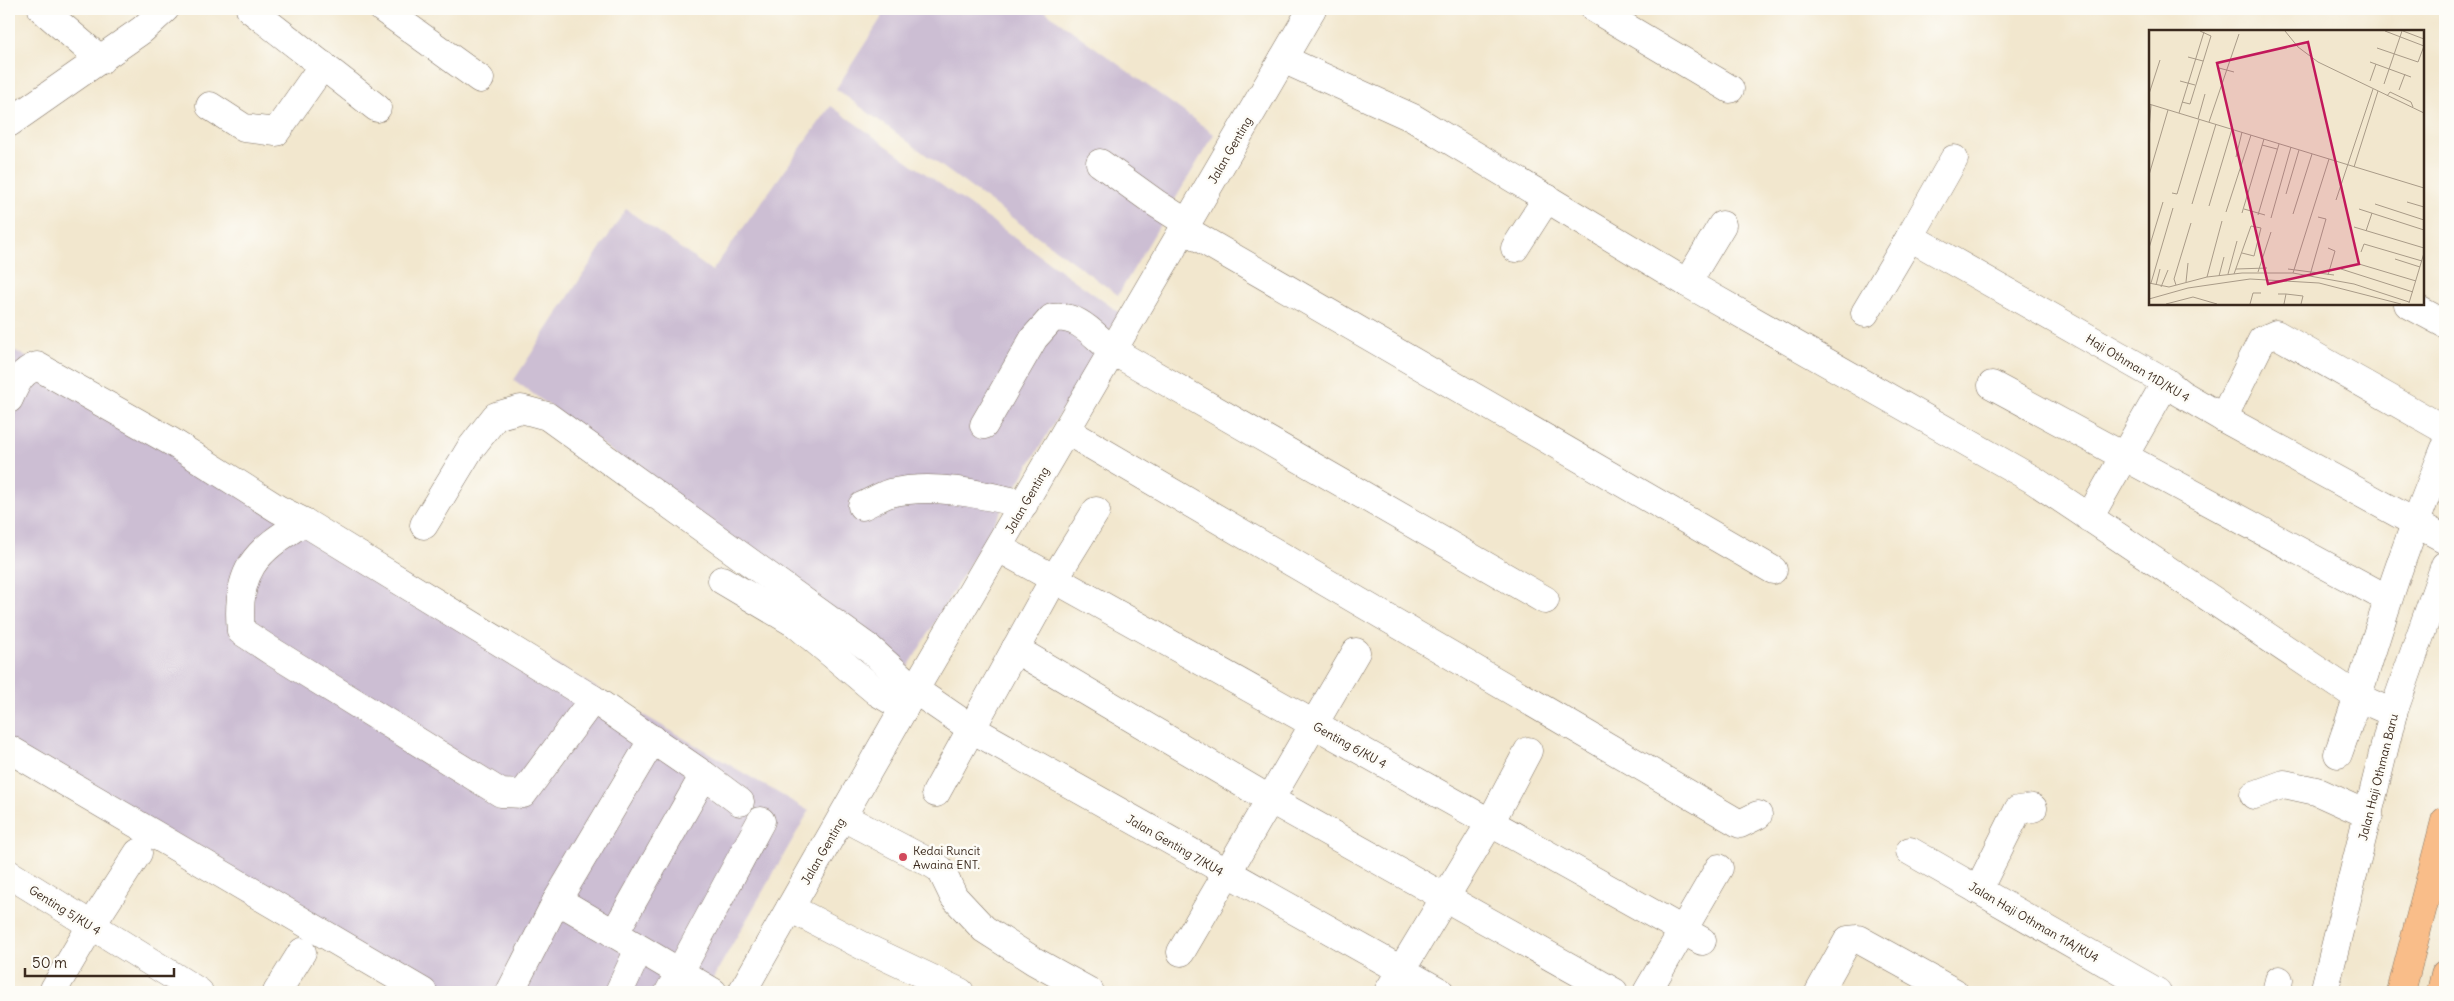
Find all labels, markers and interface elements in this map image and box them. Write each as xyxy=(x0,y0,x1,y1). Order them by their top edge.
inset map xyxy=(2149,30,2424,305)
street label: Jalan Genting xyxy=(1205,114,1255,186)
street label: Haji Othman 11D/KU 4 xyxy=(2083,331,2193,405)
street label: Jalan Genting xyxy=(1002,464,1052,536)
street label: Jalan Haji Othman Baru xyxy=(2355,712,2401,842)
street label: Genting 6/KU 4 xyxy=(1311,719,1389,771)
street label: Jalan Genting 7/KU4 xyxy=(1124,811,1226,879)
street label: Jalan Genting xyxy=(798,815,848,887)
place label: Kedai Runcit Awaina ENT. xyxy=(913,843,980,872)
marker: Kedai Runcit Awaina ENT. xyxy=(897,851,909,863)
street label: Jalan Haji Othman 11A/KU4 xyxy=(1966,879,2102,965)
street label: Genting 5/KU 4 xyxy=(26,882,104,938)
scale bar xyxy=(25,946,174,978)
text: 50 m xyxy=(32,953,67,972)

